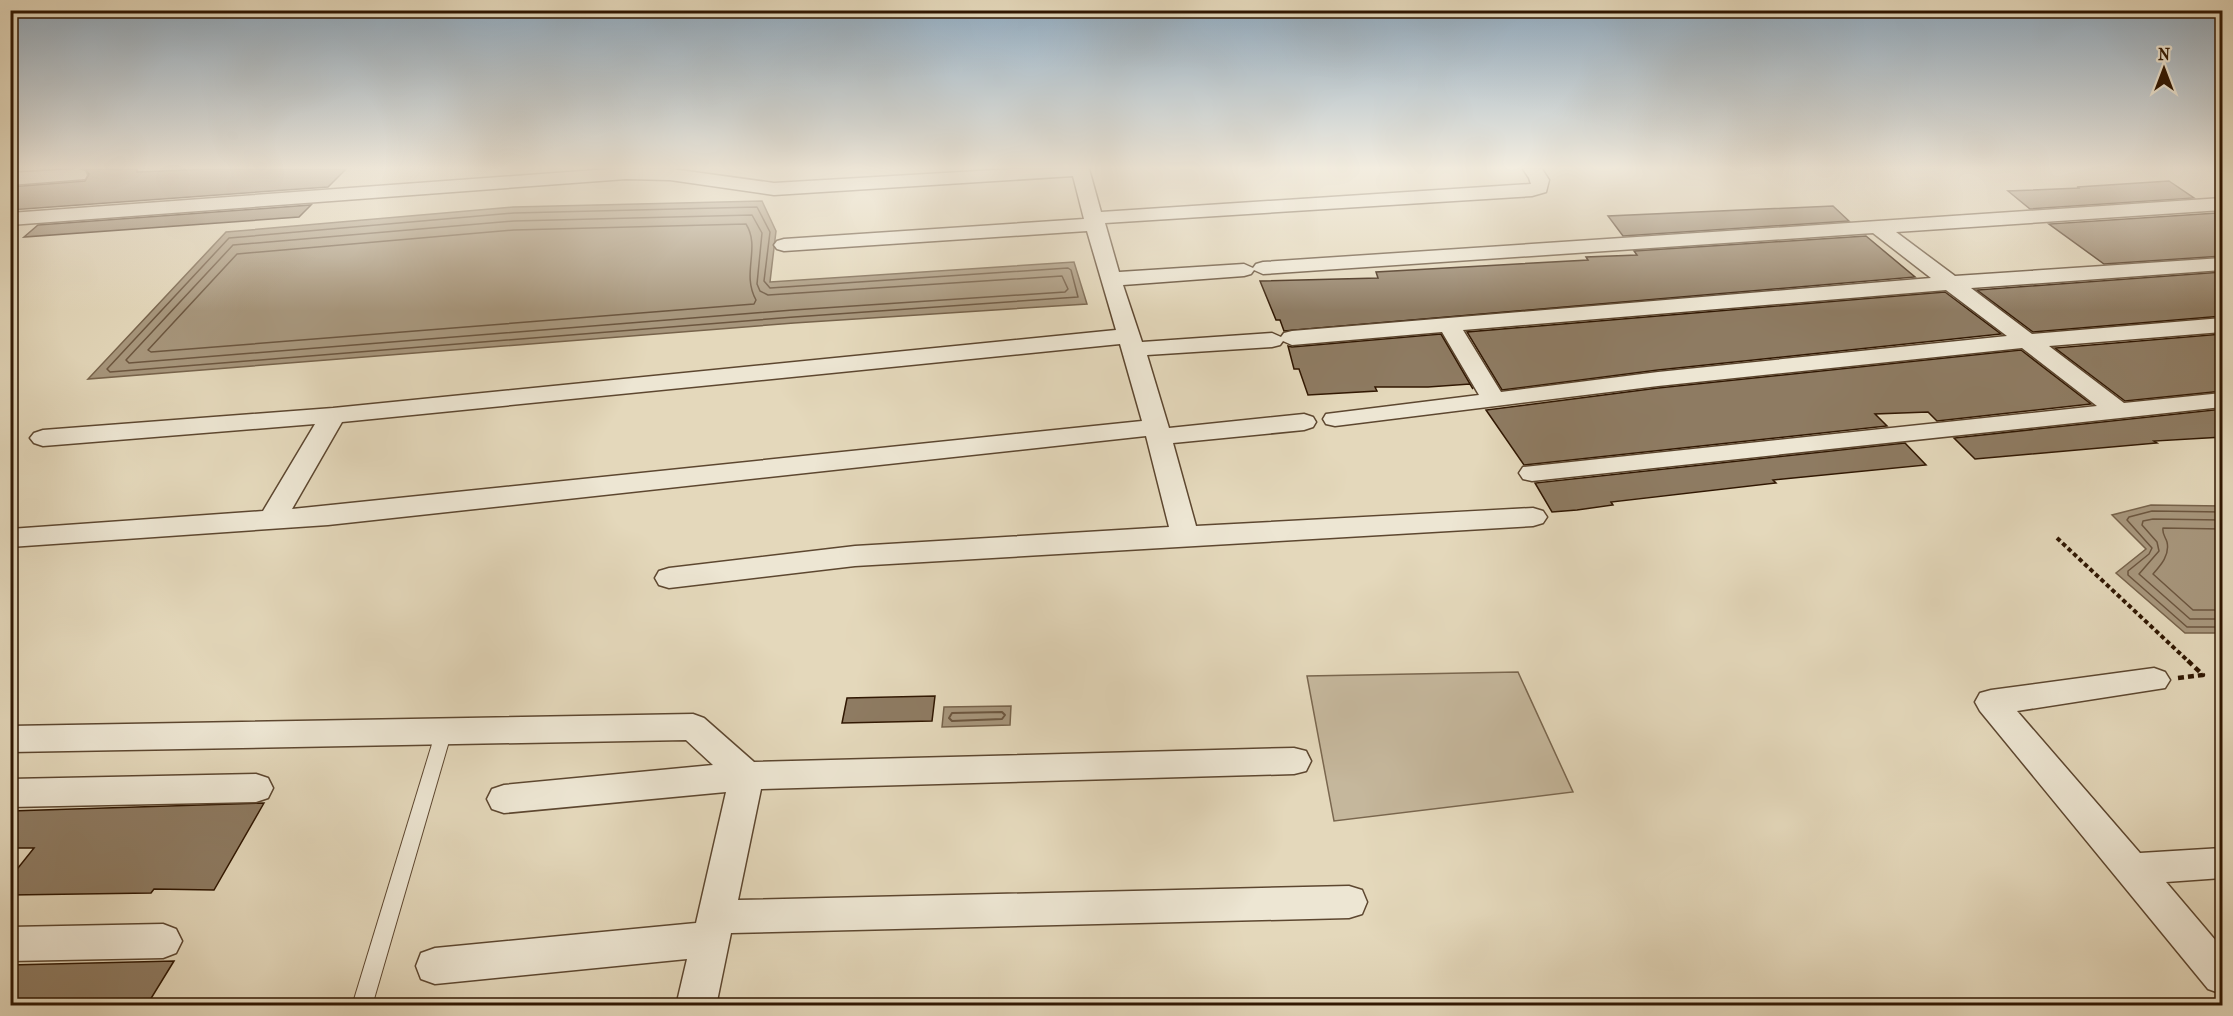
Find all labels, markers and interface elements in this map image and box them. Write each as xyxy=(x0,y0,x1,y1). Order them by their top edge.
north arrow xyxy=(2134,39,2194,99)
text: N xyxy=(2158,45,2171,64)

